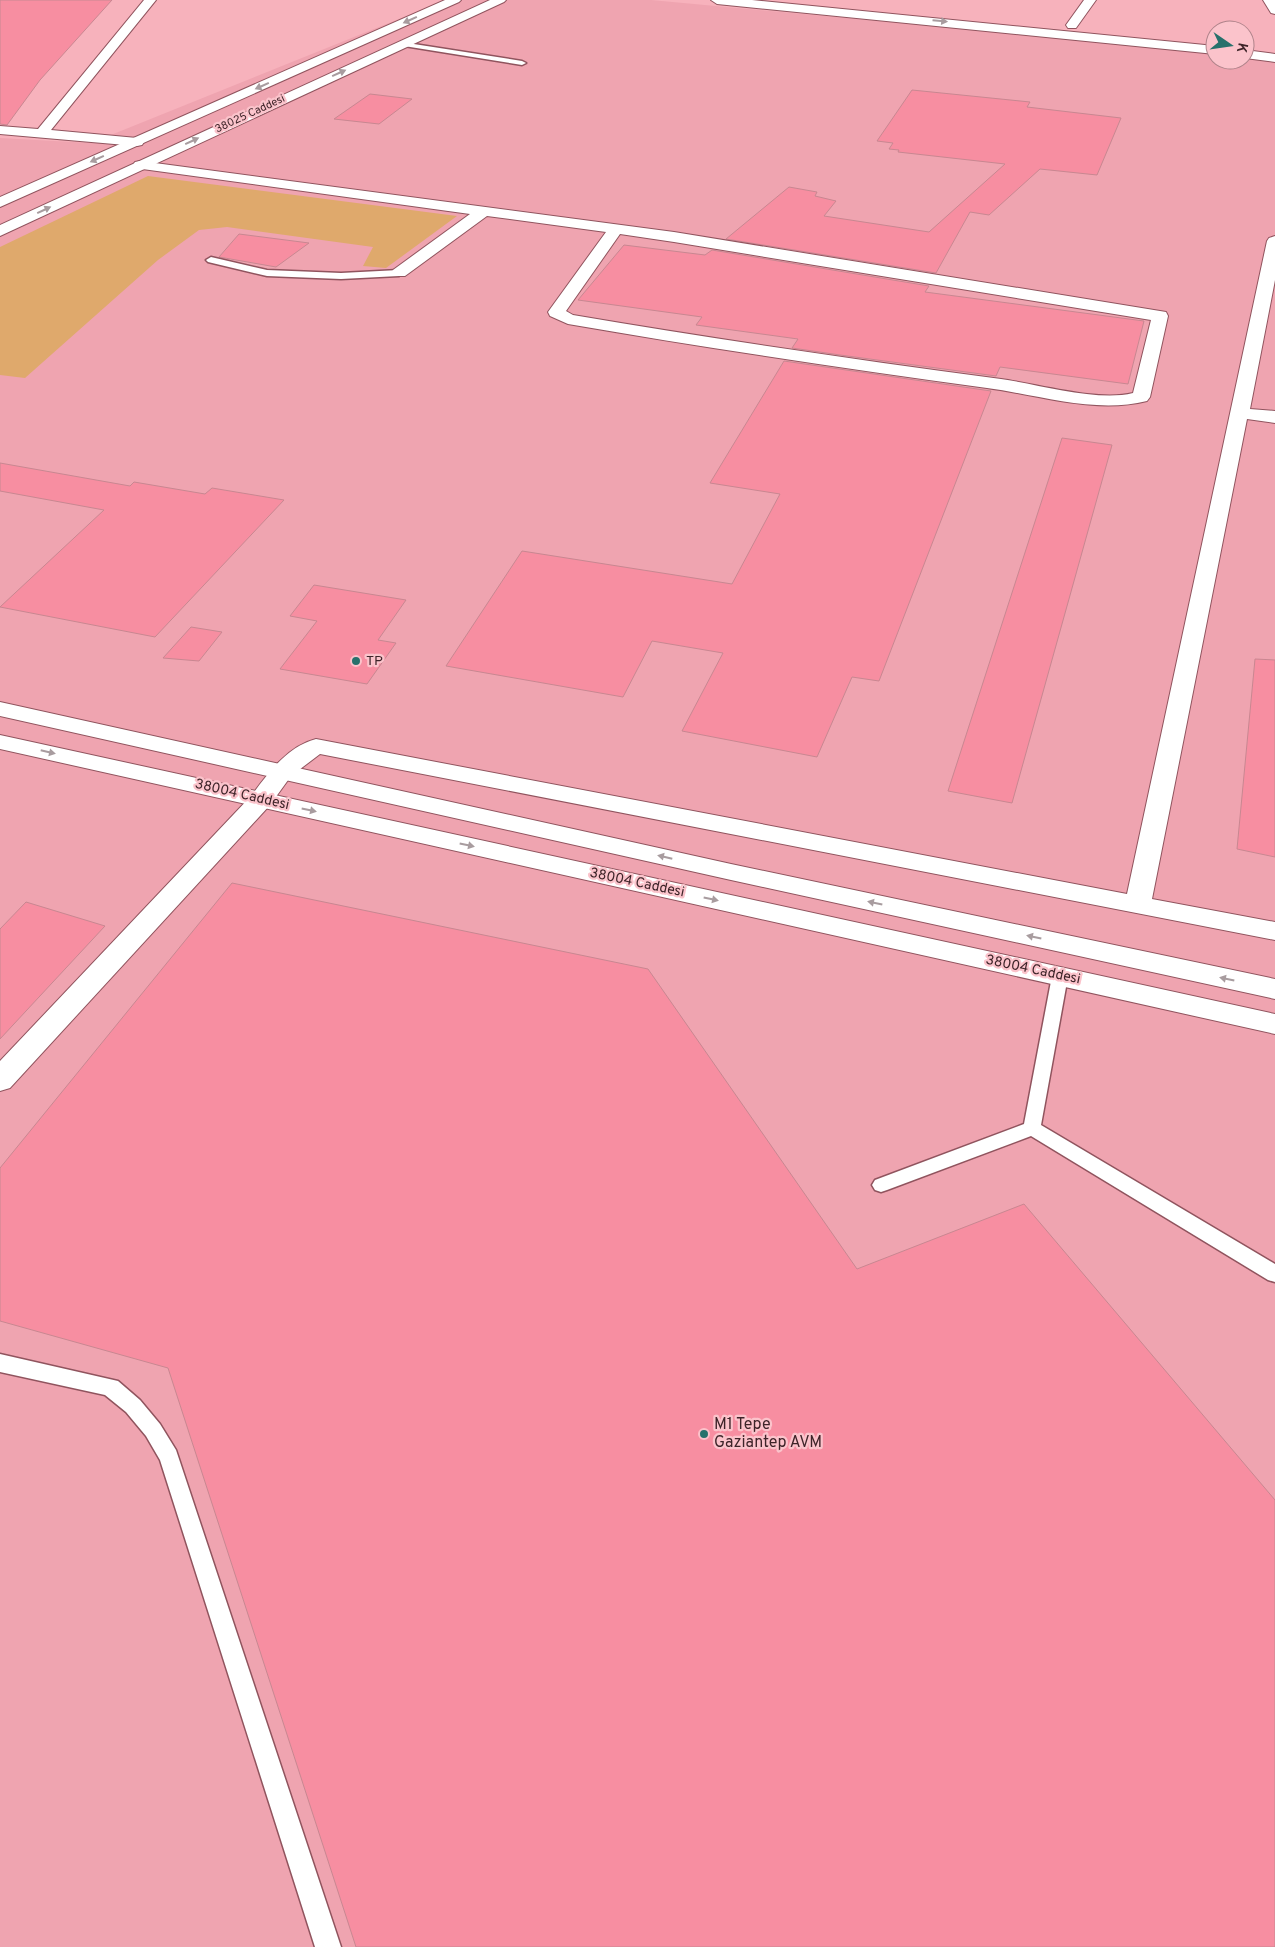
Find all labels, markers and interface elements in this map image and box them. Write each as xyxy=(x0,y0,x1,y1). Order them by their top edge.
one-way arrow xyxy=(403,16,417,24)
one-way arrow xyxy=(932,18,948,26)
north arrow xyxy=(1205,20,1255,70)
text: K xyxy=(1232,41,1251,54)
one-way arrow xyxy=(332,69,346,77)
one-way arrow xyxy=(255,82,269,90)
street label: 38025 Caddesi xyxy=(213,92,287,136)
one-way arrow xyxy=(184,137,199,146)
one-way arrow xyxy=(90,156,104,164)
one-way arrow xyxy=(37,206,51,214)
place label: TP xyxy=(366,653,383,670)
marker: TP xyxy=(350,655,362,667)
one-way arrow xyxy=(40,748,55,756)
street label: 38004 Caddesi xyxy=(193,776,291,814)
one-way arrow xyxy=(301,806,316,814)
one-way arrow xyxy=(460,841,475,849)
one-way arrow xyxy=(658,853,673,861)
street label: 38004 Caddesi xyxy=(588,865,686,901)
one-way arrow xyxy=(704,895,719,903)
one-way arrow xyxy=(868,899,883,907)
one-way arrow xyxy=(1026,933,1042,941)
street label: 38004 Caddesi xyxy=(984,952,1082,988)
one-way arrow xyxy=(1220,975,1235,983)
place label: M1 Tepe Gaziantep AVM xyxy=(714,1415,822,1453)
marker: M1 Tepe Gaziantep AVM xyxy=(698,1428,710,1440)

